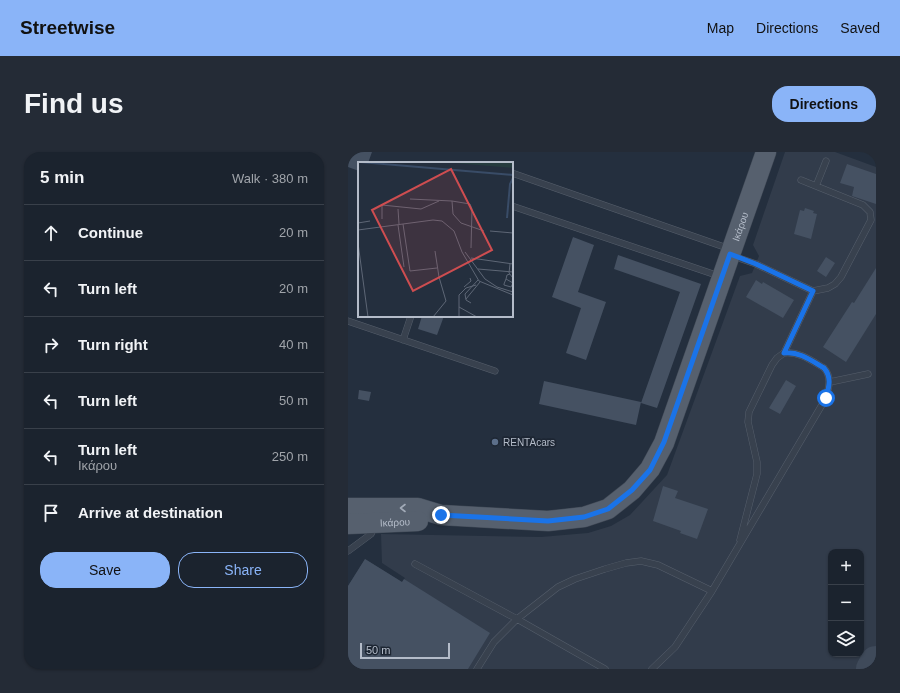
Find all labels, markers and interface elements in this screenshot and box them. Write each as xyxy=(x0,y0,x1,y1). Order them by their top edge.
text: Streetwise xyxy=(20,17,115,38)
text: Map xyxy=(707,20,734,36)
text: Directions xyxy=(756,20,818,36)
text: Saved xyxy=(840,20,880,36)
button: Directions xyxy=(772,86,876,122)
text: Find us xyxy=(24,88,124,119)
inset map xyxy=(358,162,513,317)
text: 5 min xyxy=(40,168,84,187)
text: Walk · 380 m xyxy=(232,171,308,186)
street label: Ικάρου xyxy=(730,211,751,243)
icon: ahead xyxy=(40,222,62,244)
text: Continue xyxy=(78,224,143,241)
text: 20 m xyxy=(279,225,308,240)
icon: left xyxy=(40,278,62,300)
text: Turn left xyxy=(78,280,137,297)
text: 20 m xyxy=(279,281,308,296)
icon: right xyxy=(40,334,62,356)
text: Turn right xyxy=(78,336,148,353)
text: 40 m xyxy=(279,337,308,352)
route start xyxy=(817,389,835,407)
icon: left xyxy=(40,390,62,412)
text: Turn left xyxy=(78,392,137,409)
text: 50 m xyxy=(279,393,308,408)
marker: RENTAcars xyxy=(490,437,500,447)
place label: RENTAcars xyxy=(503,437,555,448)
text: Turn left xyxy=(78,441,137,458)
icon: left xyxy=(40,446,62,468)
text: 250 m xyxy=(272,449,308,464)
text: Ικάρου xyxy=(78,458,117,473)
icon: arrive xyxy=(40,502,62,524)
text: Arrive at destination xyxy=(78,504,223,521)
one-way arrow xyxy=(400,504,406,512)
route end xyxy=(432,506,450,524)
street label: Ικάρου xyxy=(380,516,410,529)
map controls xyxy=(828,549,864,657)
button: + xyxy=(828,549,864,585)
button: Save xyxy=(40,552,170,588)
button: Share xyxy=(178,552,308,588)
button: − xyxy=(828,585,864,621)
button: layers xyxy=(828,621,864,657)
scale bar xyxy=(360,641,450,660)
text: 50 m xyxy=(366,644,390,656)

